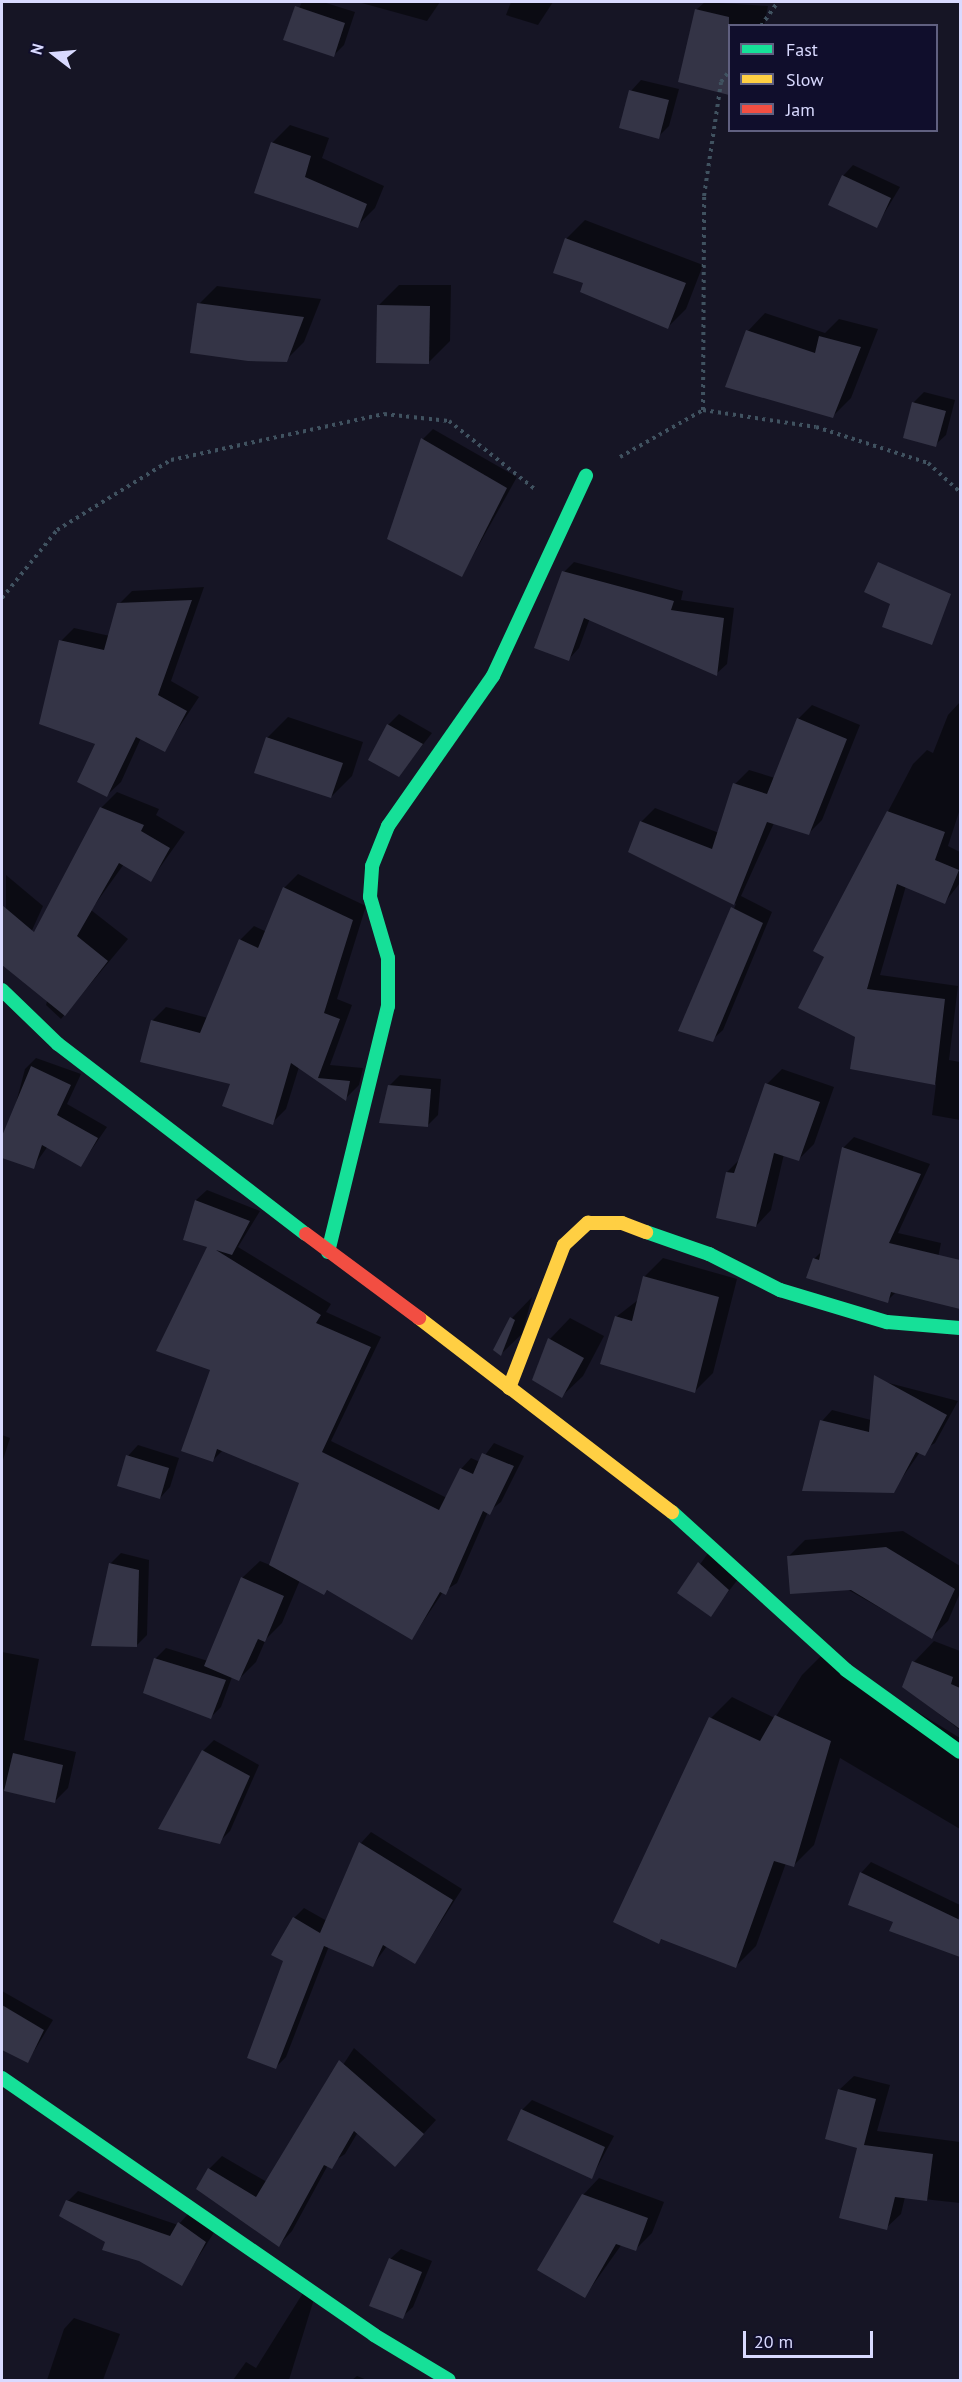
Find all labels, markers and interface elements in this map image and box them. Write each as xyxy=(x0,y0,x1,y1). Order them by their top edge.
north arrow xyxy=(24,24,84,84)
legend xyxy=(728,24,938,132)
text: Fast xyxy=(786,38,818,61)
text: N xyxy=(26,41,48,57)
text: Slow xyxy=(786,68,824,91)
text: Jam xyxy=(786,98,815,121)
scale bar xyxy=(746,2319,876,2357)
text: 20 m xyxy=(754,2330,793,2353)

